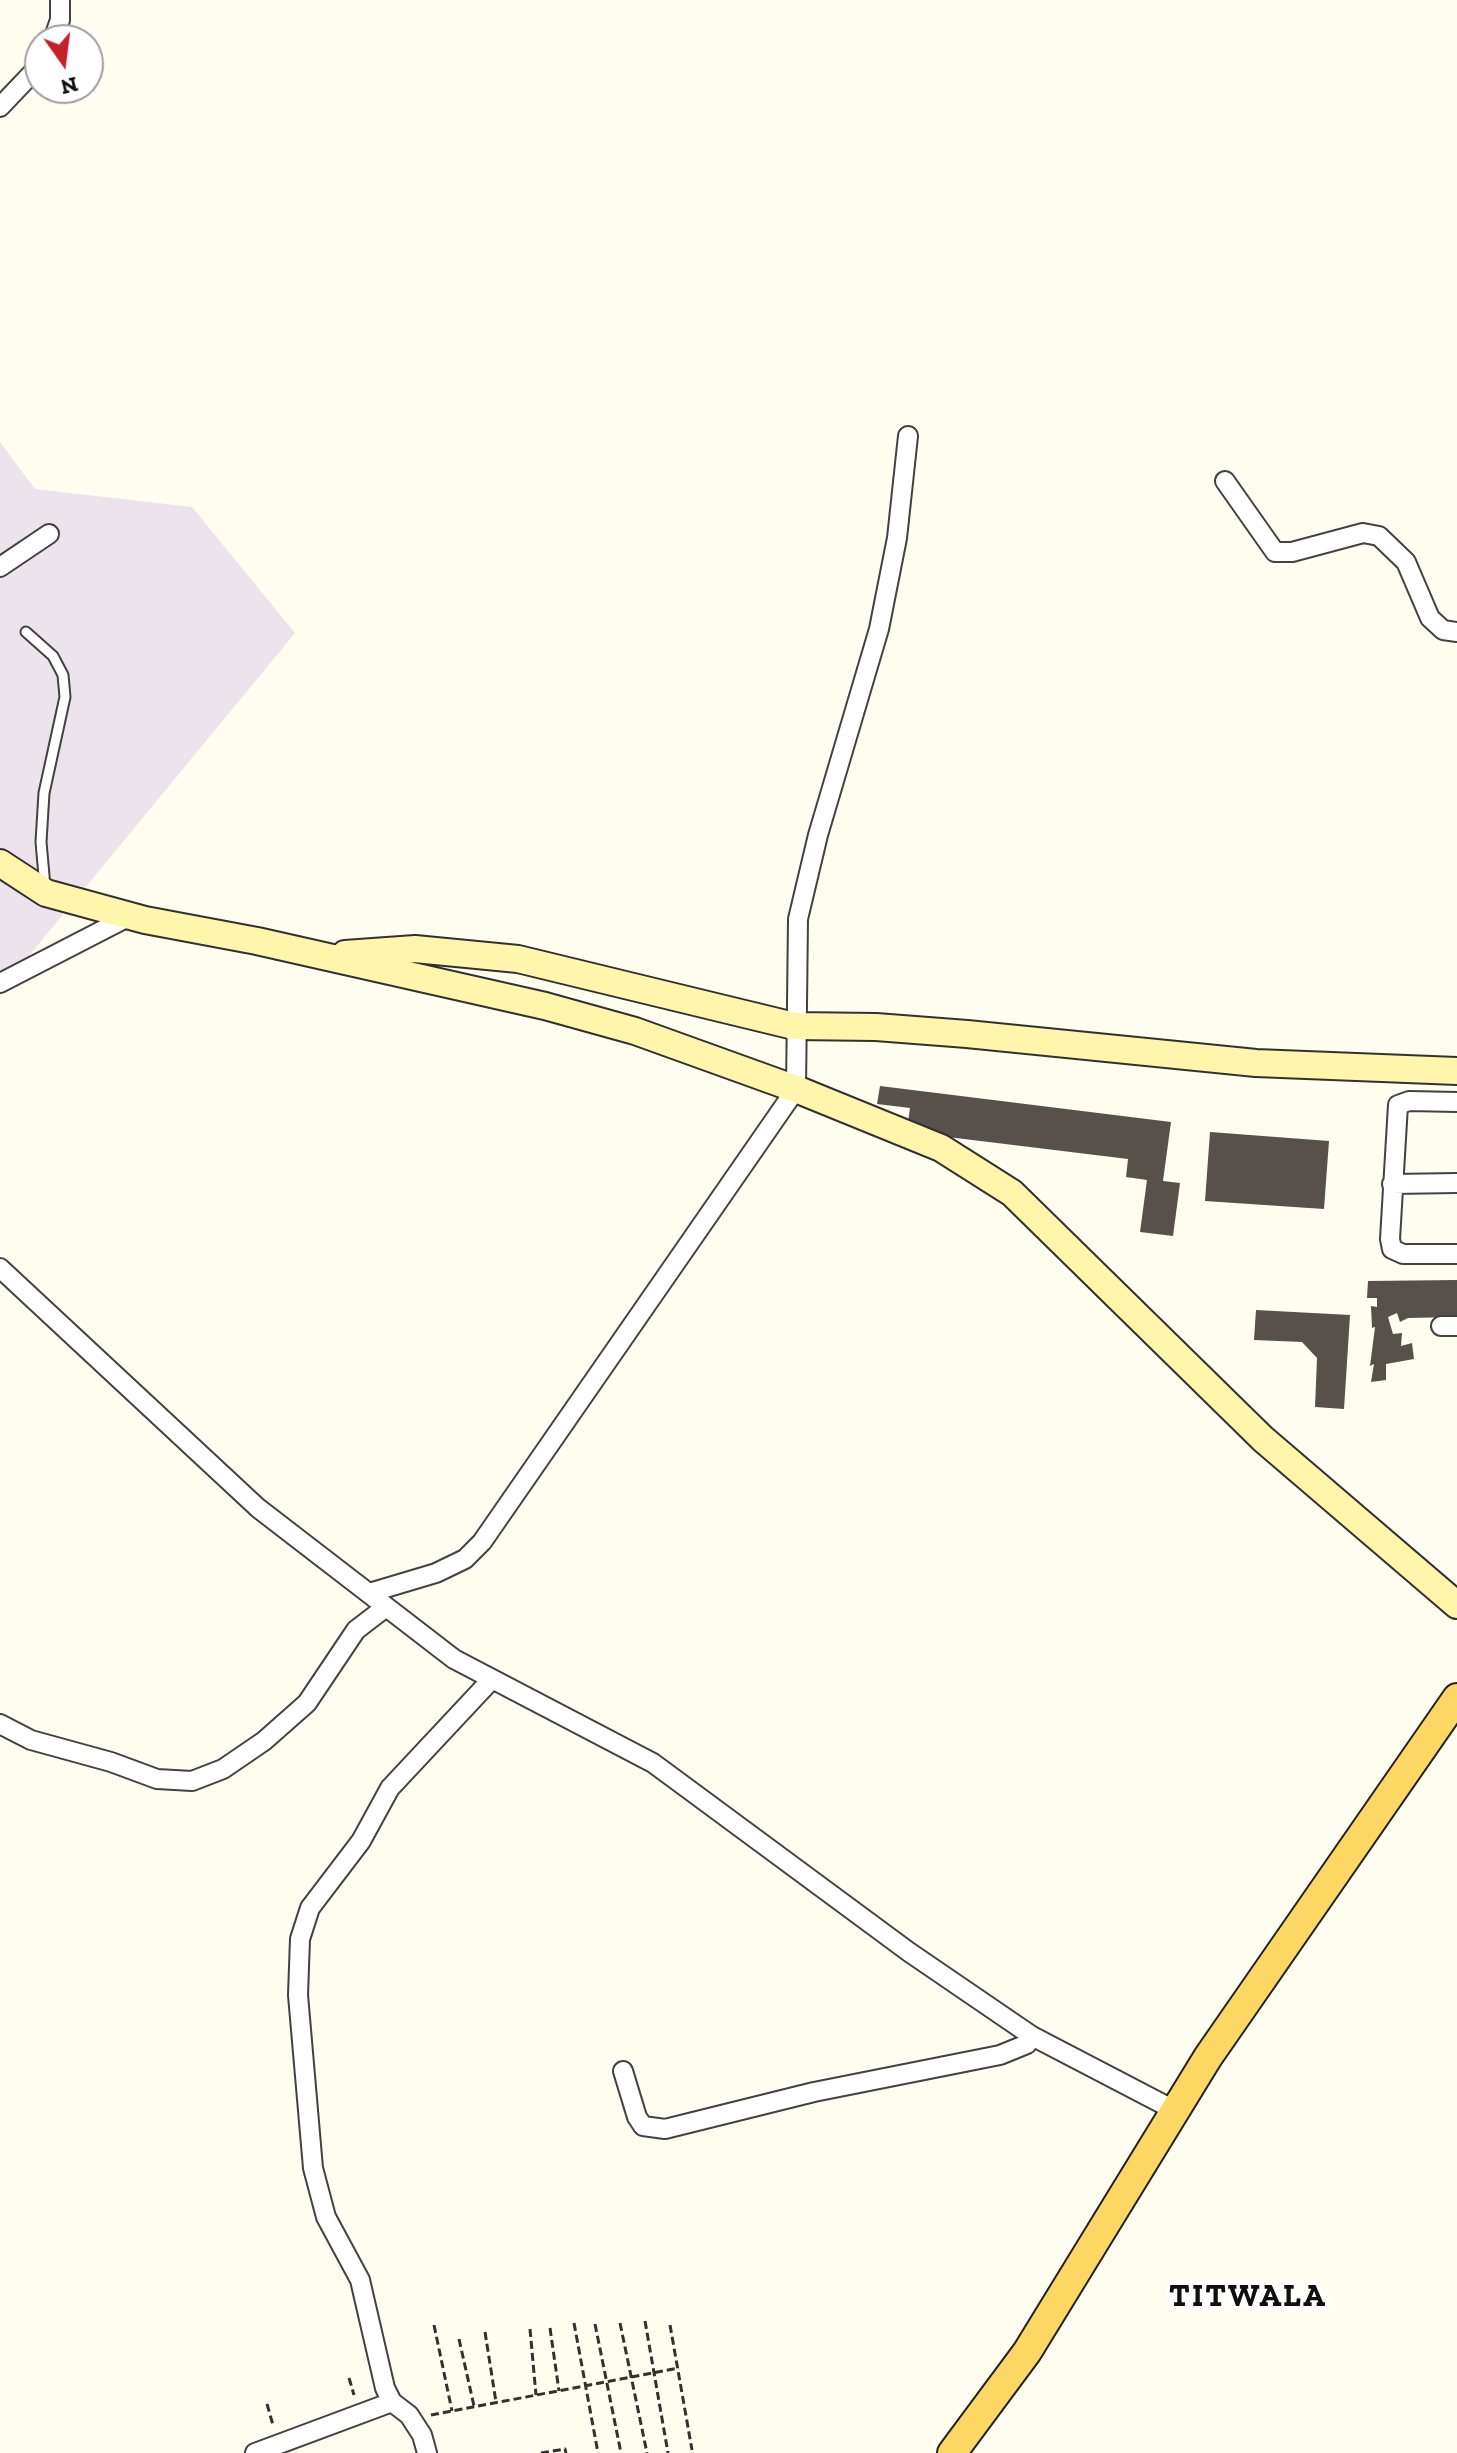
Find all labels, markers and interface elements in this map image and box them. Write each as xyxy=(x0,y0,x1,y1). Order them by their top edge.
north arrow xyxy=(24,24,104,104)
text: N xyxy=(58,71,81,101)
district label: TITWALA xyxy=(1169,2278,1327,2316)

